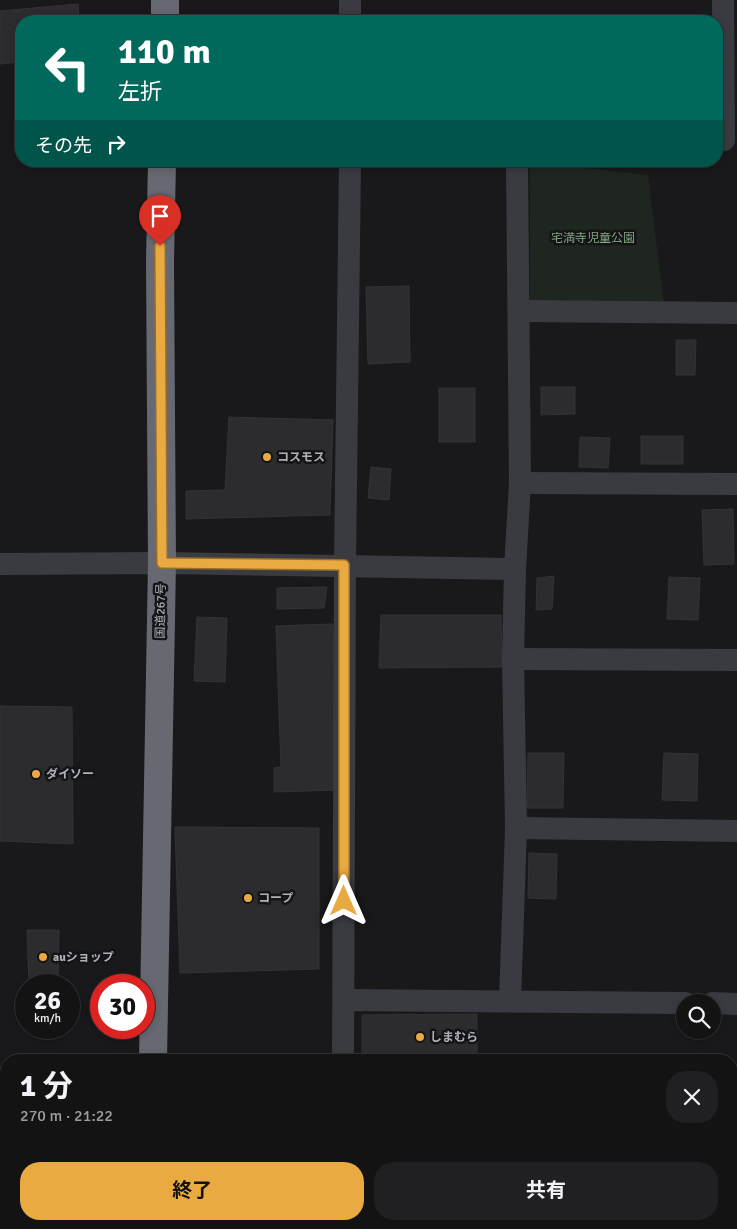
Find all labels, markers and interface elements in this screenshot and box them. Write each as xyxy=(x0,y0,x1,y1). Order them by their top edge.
text: 110 m xyxy=(118,30,211,73)
icon: left xyxy=(35,35,100,100)
text: 左折 xyxy=(118,78,162,105)
icon: right xyxy=(102,130,130,158)
text: その先 xyxy=(35,134,92,158)
pin xyxy=(139,195,181,246)
icon: arrive xyxy=(146,202,174,230)
park label: 宅満寺児童公園 xyxy=(551,231,635,246)
place label: コスモス xyxy=(277,450,325,465)
marker: コスモス xyxy=(261,451,273,463)
street label: 国道267号 xyxy=(153,583,169,639)
place label: ダイソー xyxy=(46,767,94,782)
marker: ダイソー xyxy=(30,768,42,780)
position arrow xyxy=(317,874,369,926)
place label: コープ xyxy=(258,891,293,906)
marker: コープ xyxy=(242,892,254,904)
place label: auショップ xyxy=(53,950,114,965)
marker: auショップ xyxy=(37,951,49,963)
speed limit sign: 30 xyxy=(90,974,155,1039)
text: 26 xyxy=(34,985,61,1016)
map controls xyxy=(676,994,721,1039)
button: search xyxy=(676,994,721,1039)
text: km/h xyxy=(34,1011,61,1026)
place label: しまむら xyxy=(430,1030,478,1045)
marker: しまむら xyxy=(414,1031,426,1043)
text: 1 分 xyxy=(20,1068,73,1105)
button: close xyxy=(666,1071,718,1123)
text: 270 m · 21:22 xyxy=(20,1106,113,1126)
button: 終了 xyxy=(20,1162,364,1220)
button: 共有 xyxy=(374,1162,718,1220)

